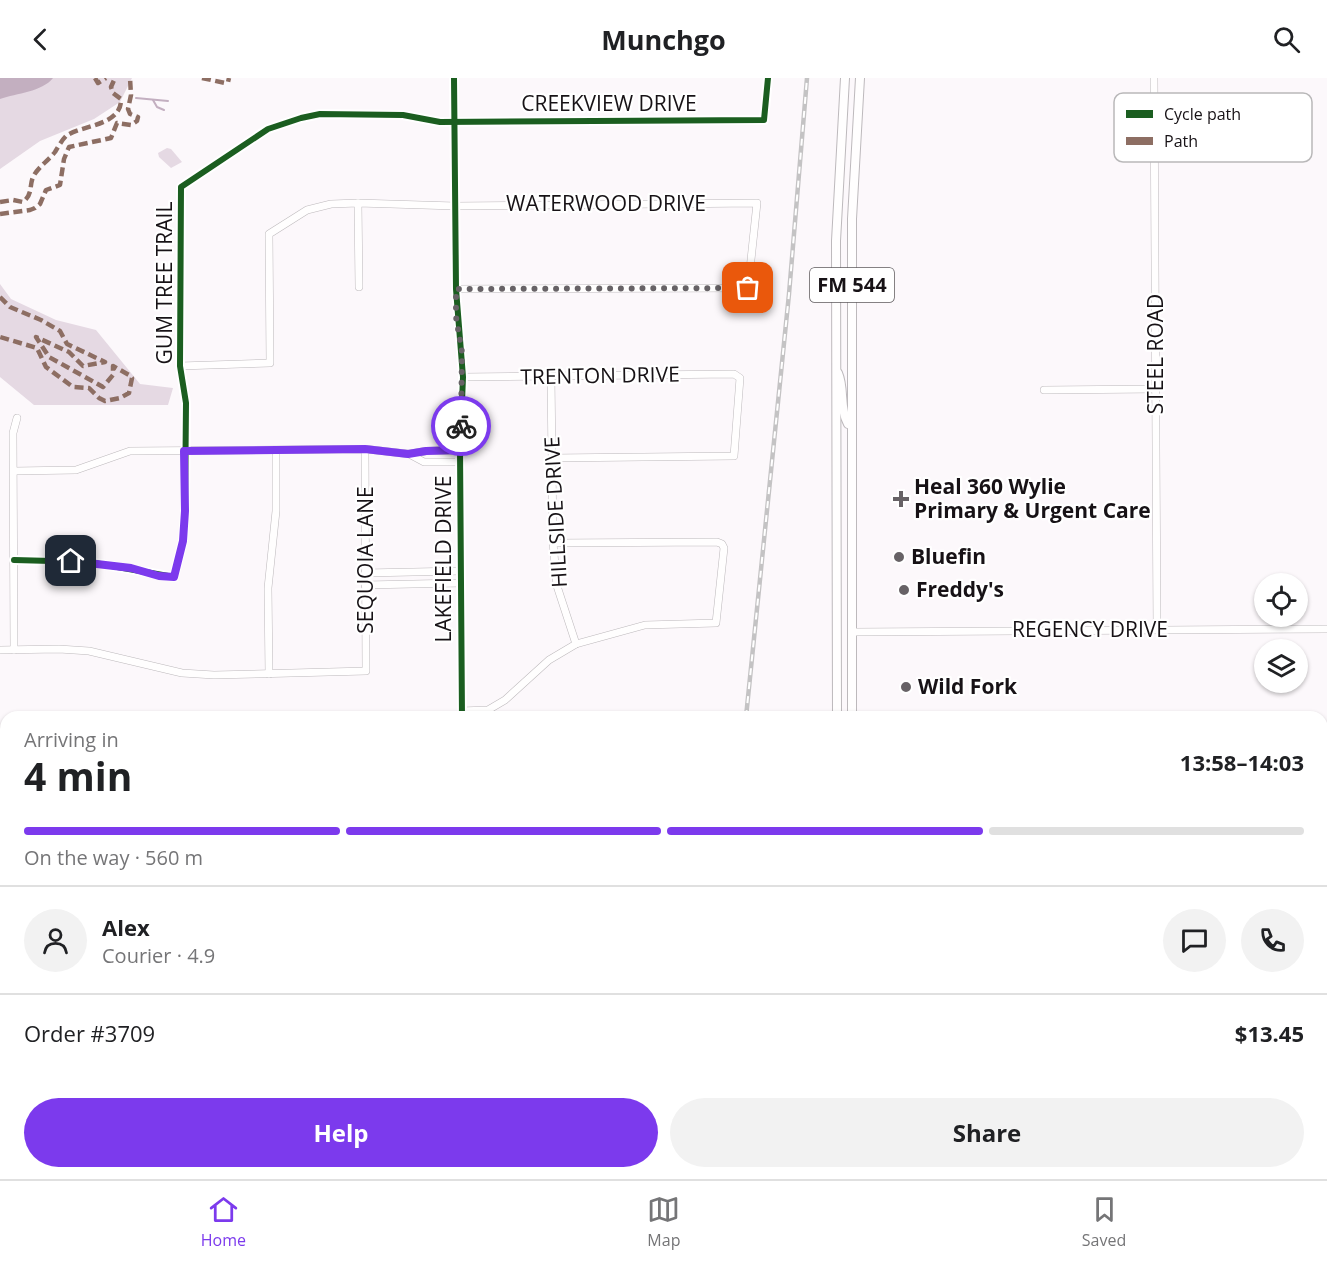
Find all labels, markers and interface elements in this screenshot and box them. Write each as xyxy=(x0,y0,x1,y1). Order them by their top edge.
text: Munchgo xyxy=(601,21,726,58)
icon: back xyxy=(24,23,57,56)
icon: search xyxy=(1270,23,1303,56)
street label: CREEKVIEW DRIVE xyxy=(521,89,697,117)
legend xyxy=(1114,93,1312,162)
text: Cycle path xyxy=(1164,103,1241,125)
text: Path xyxy=(1164,130,1198,152)
street label: WATERWOOD DRIVE xyxy=(506,189,706,217)
street label: GUM TREE TRAIL xyxy=(150,202,178,364)
pin xyxy=(722,262,773,313)
road number: FM 544 xyxy=(810,268,894,302)
icon: bag xyxy=(731,271,764,304)
street label: STEEL ROAD xyxy=(1141,294,1169,414)
street label: TRENTON DRIVE xyxy=(520,360,680,390)
courier xyxy=(431,396,491,456)
icon: bike xyxy=(445,410,478,443)
street label: HILLSIDE DRIVE xyxy=(537,436,573,588)
place label: Heal 360 Wylie Primary & Urgent Care xyxy=(914,472,1151,524)
street label: LAKEFIELD DRIVE xyxy=(429,475,457,643)
street label: SEQUOIA LANE xyxy=(351,486,379,634)
marker: Heal 360 Wylie Primary & Urgent Care xyxy=(892,490,910,508)
pin xyxy=(45,535,96,586)
place label: Bluefin xyxy=(911,542,986,570)
icon: home xyxy=(54,544,87,577)
marker: Bluefin xyxy=(892,550,906,564)
map controls xyxy=(1254,573,1308,693)
button: locate xyxy=(1254,573,1308,627)
place label: Freddy's xyxy=(916,575,1004,603)
marker: Freddy's xyxy=(897,583,911,597)
street label: REGENCY DRIVE xyxy=(1012,615,1168,643)
button: layers xyxy=(1254,639,1308,693)
place label: Wild Fork xyxy=(918,672,1018,700)
marker: Wild Fork xyxy=(899,680,913,694)
text: Arriving in xyxy=(24,726,119,753)
text: 13:58–14:03 xyxy=(1180,747,1304,777)
text: 4 min xyxy=(24,749,132,802)
text: On the way · 560 m xyxy=(24,844,203,871)
button: person xyxy=(24,909,87,972)
button: chat xyxy=(1163,909,1226,972)
button: phone xyxy=(1241,909,1304,972)
text: Alex xyxy=(102,912,150,942)
text: Courier · 4.9 xyxy=(102,942,215,969)
text: Order #3709 xyxy=(24,1018,155,1048)
text: $13.45 xyxy=(1235,1018,1304,1048)
button: Help xyxy=(24,1098,658,1167)
button: Share xyxy=(670,1098,1304,1167)
tab: Home xyxy=(201,1193,246,1251)
tab: Map xyxy=(647,1193,680,1251)
tab: Saved xyxy=(1082,1193,1126,1251)

